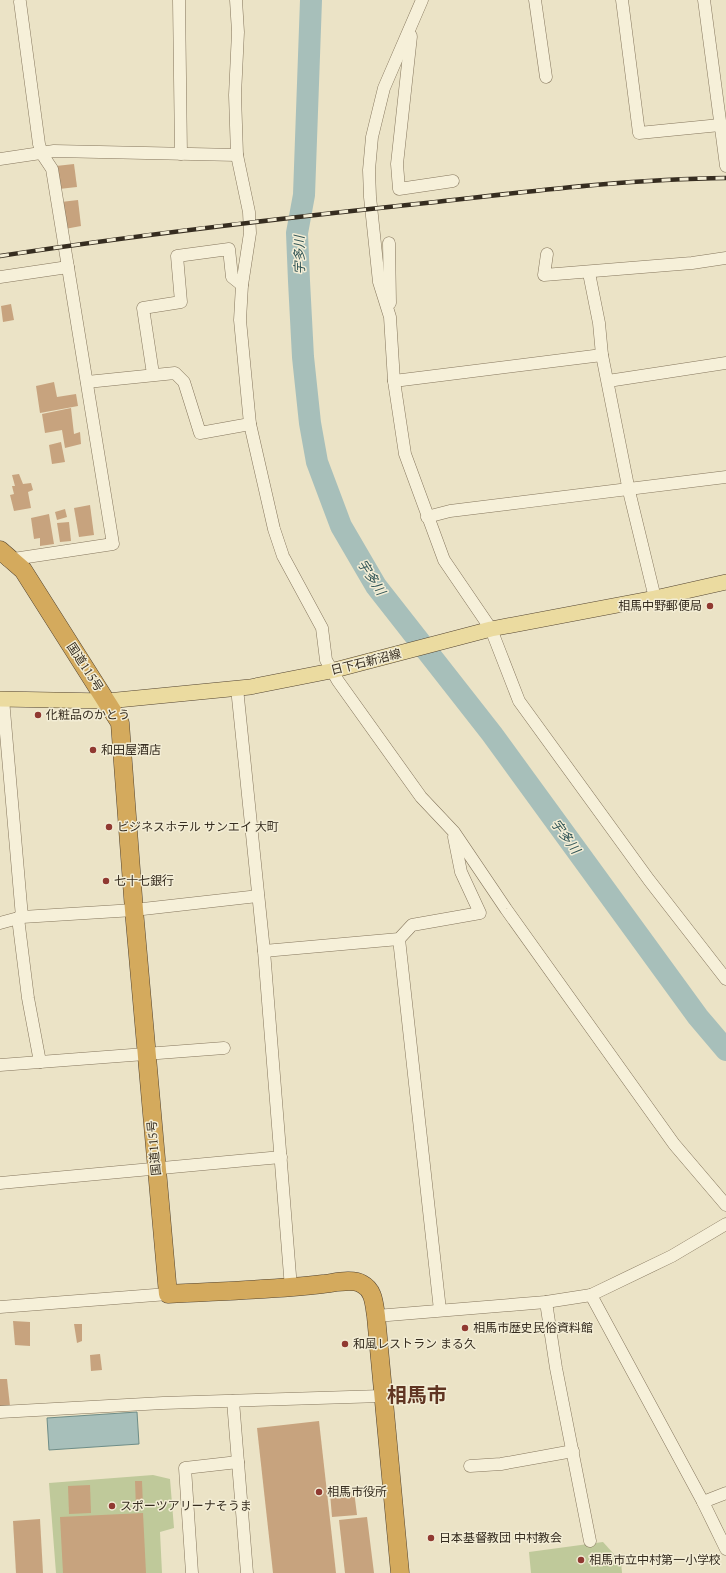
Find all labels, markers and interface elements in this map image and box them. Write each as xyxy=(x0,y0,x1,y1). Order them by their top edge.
water label: 宇多川 xyxy=(290,233,308,275)
water label: 宇多川 xyxy=(354,556,391,600)
place label: 相馬中野郵便局 xyxy=(618,598,702,613)
marker: 相馬中野郵便局 xyxy=(705,601,715,611)
street label: 国道115号 xyxy=(64,639,107,694)
street label: 日下石新沼線 xyxy=(329,646,403,678)
place label: 化粧品のかとう xyxy=(46,707,130,722)
marker: 化粧品のかとう xyxy=(33,710,43,720)
place label: 和田屋酒店 xyxy=(101,742,161,757)
marker: 和田屋酒店 xyxy=(88,745,98,755)
water label: 宇多川 xyxy=(547,815,586,859)
place label: ビジネスホテル サンエイ 大町 xyxy=(117,819,279,834)
marker: ビジネスホテル サンエイ 大町 xyxy=(104,822,114,832)
place label: 七十七銀行 xyxy=(114,873,174,888)
marker: 七十七銀行 xyxy=(101,876,111,886)
street label: 国道115号 xyxy=(144,1120,163,1176)
place label: 相馬市歴史民俗資料館 xyxy=(473,1320,593,1335)
marker: 相馬市歴史民俗資料館 xyxy=(460,1323,470,1333)
place label: 和風レストラン まる久 xyxy=(353,1336,476,1351)
marker: 和風レストラン まる久 xyxy=(340,1339,350,1349)
district label: 相馬市 xyxy=(387,1381,447,1408)
place label: 相馬市役所 xyxy=(327,1484,387,1499)
marker: 相馬市役所 xyxy=(314,1487,324,1497)
place label: スポーツアリーナそうま xyxy=(120,1498,252,1513)
marker: スポーツアリーナそうま xyxy=(107,1501,117,1511)
place label: 日本基督教団 中村教会 xyxy=(439,1530,562,1545)
marker: 日本基督教団 中村教会 xyxy=(426,1533,436,1543)
place label: 相馬市立中村第一小学校 xyxy=(589,1552,721,1567)
marker: 相馬市立中村第一小学校 xyxy=(576,1555,586,1565)

